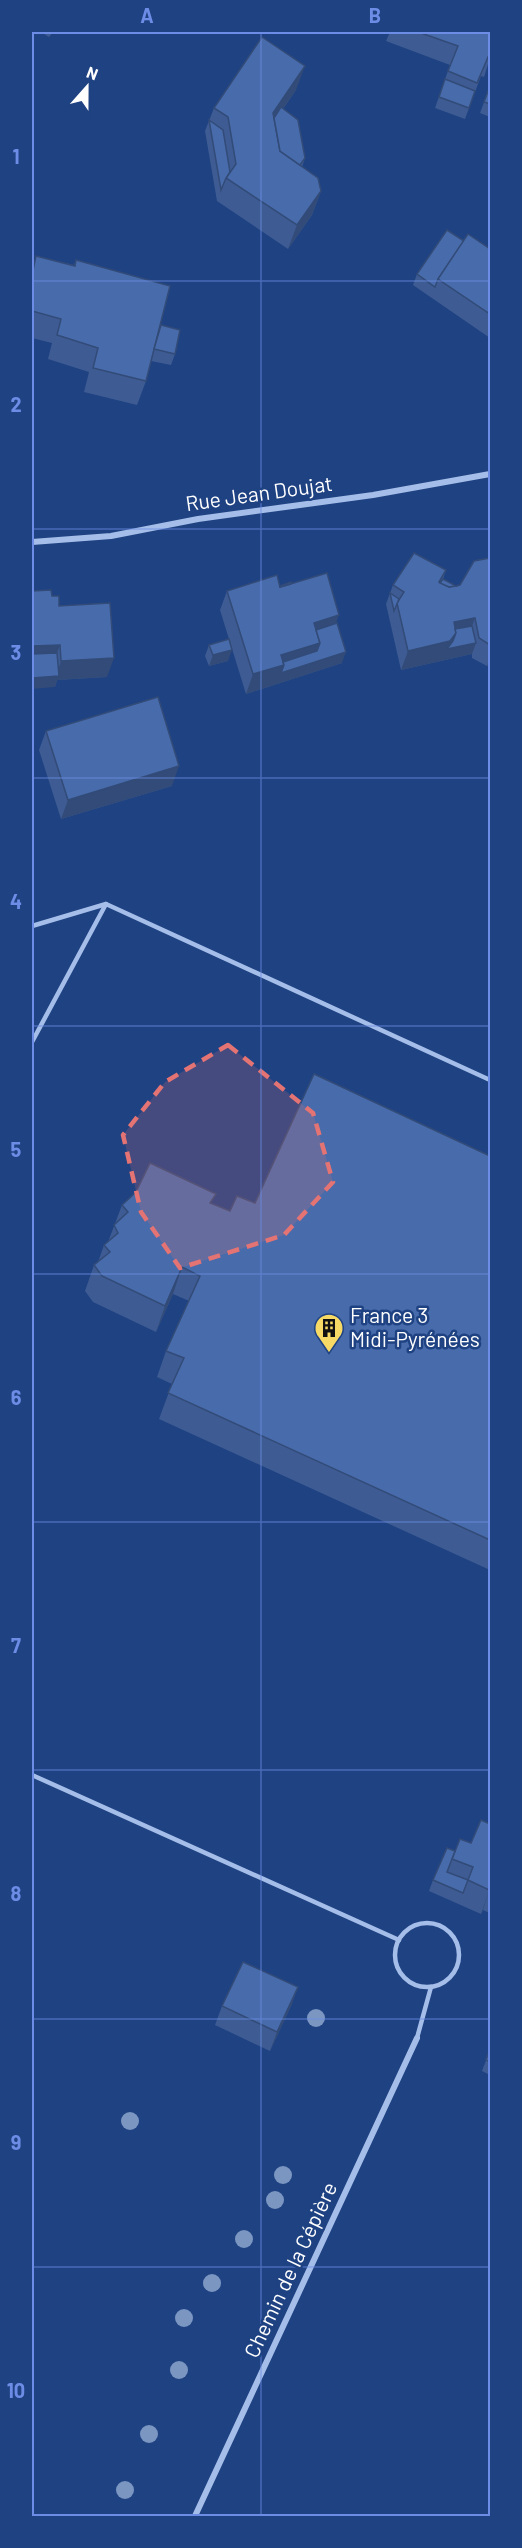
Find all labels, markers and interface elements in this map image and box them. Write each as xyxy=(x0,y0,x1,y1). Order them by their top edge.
text: A xyxy=(140,3,154,27)
text: B xyxy=(369,3,381,27)
north arrow xyxy=(57,57,117,117)
text: N xyxy=(84,62,101,83)
text: 1 xyxy=(12,144,20,168)
text: 2 xyxy=(10,392,22,416)
street label: Rue Jean Doujat xyxy=(184,470,334,515)
text: 3 xyxy=(11,640,21,664)
text: 4 xyxy=(10,889,22,913)
text: 5 xyxy=(11,1137,22,1161)
place label: France 3 Midi-Pyrénées xyxy=(350,1302,480,1351)
building icon: France 3 Midi-Pyrénées xyxy=(313,1312,345,1354)
text: 6 xyxy=(11,1385,22,1409)
text: 7 xyxy=(11,1633,21,1657)
text: 8 xyxy=(11,1881,22,1905)
text: 9 xyxy=(11,2130,21,2154)
street label: Chemin de la Cépière xyxy=(238,2178,341,2361)
text: 10 xyxy=(7,2378,25,2402)

